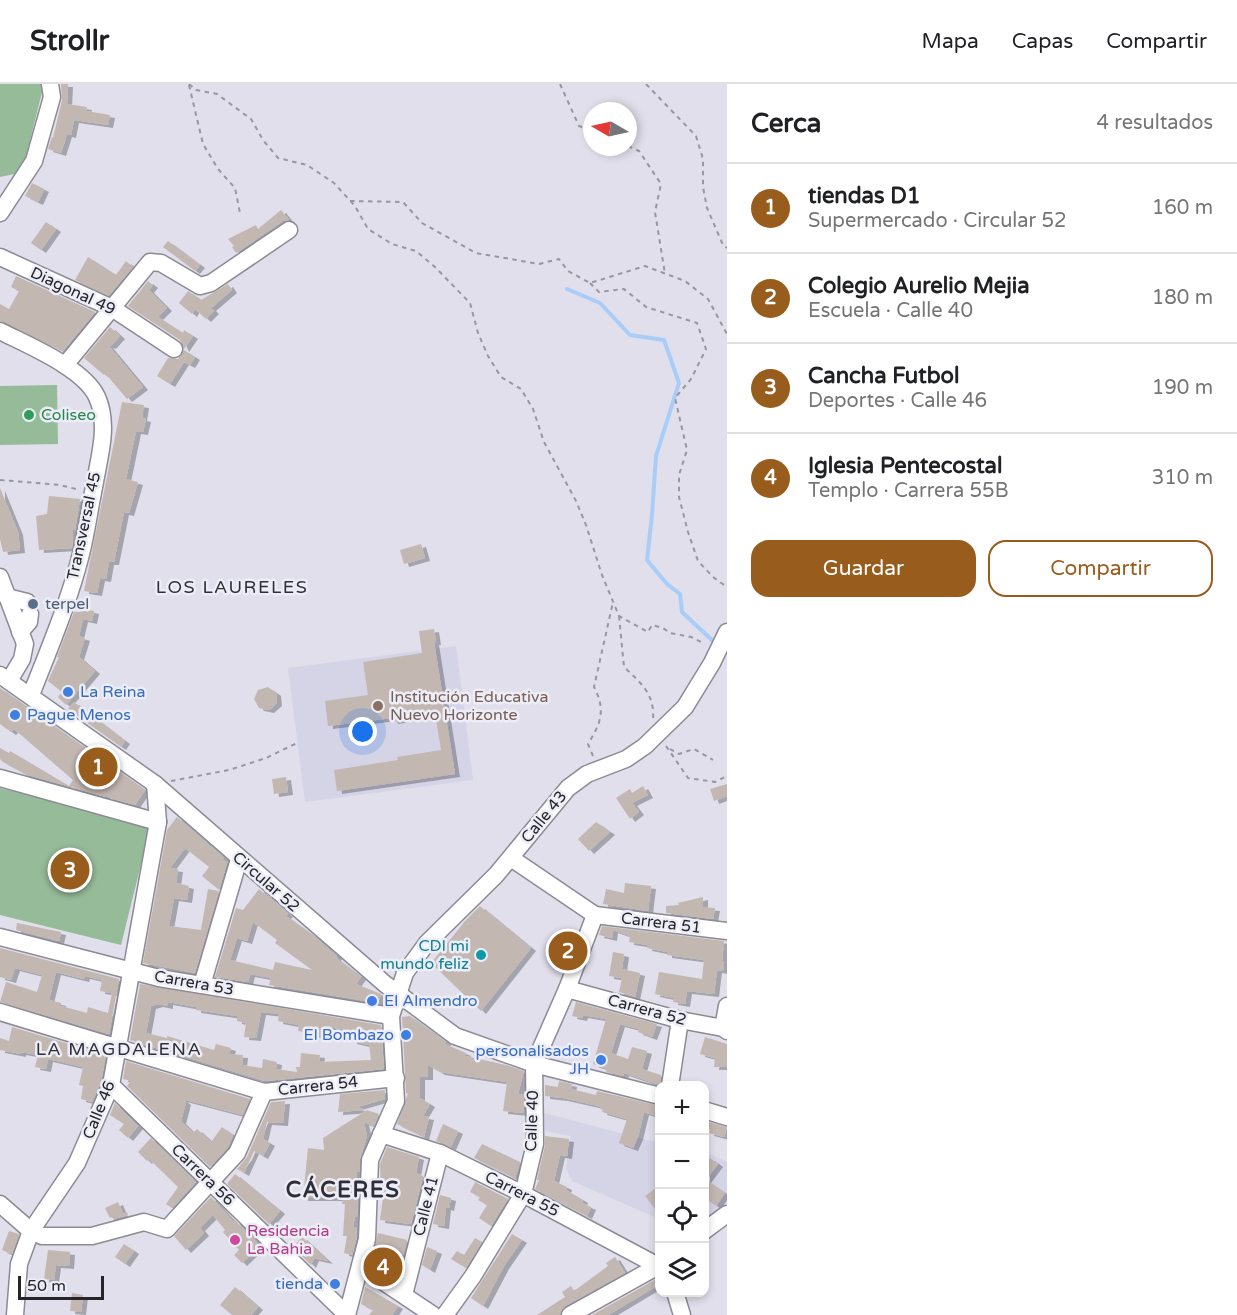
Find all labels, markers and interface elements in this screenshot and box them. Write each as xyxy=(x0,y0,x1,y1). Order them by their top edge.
text: Strollr xyxy=(30,24,109,58)
text: Mapa xyxy=(922,29,979,54)
text: Capas xyxy=(1012,29,1073,54)
text: Compartir xyxy=(1106,29,1207,54)
north arrow xyxy=(583,102,637,156)
text: Cerca xyxy=(751,108,821,139)
text: 4 resultados xyxy=(1097,111,1213,135)
text: tiendas D1 xyxy=(808,183,921,209)
text: 1 xyxy=(764,196,777,220)
text: 160 m xyxy=(1152,196,1213,220)
text: Supermercado · Circular 52 xyxy=(808,209,1067,233)
street label: Diagonal 49 xyxy=(27,263,119,319)
text: Colegio Aurelio Mejia xyxy=(808,273,1030,299)
text: 2 xyxy=(764,286,777,310)
text: 180 m xyxy=(1152,286,1213,310)
text: Escuela · Calle 40 xyxy=(808,299,973,323)
text: Cancha Futbol xyxy=(808,363,959,389)
text: 3 xyxy=(764,376,777,400)
text: 190 m xyxy=(1152,376,1213,400)
text: Deportes · Calle 46 xyxy=(808,389,987,413)
place label: Coliseo xyxy=(41,405,96,425)
marker: Coliseo xyxy=(22,408,36,422)
text: Iglesia Pentecostal xyxy=(808,453,1002,479)
text: 4 xyxy=(764,466,777,490)
text: 310 m xyxy=(1152,466,1213,490)
street label: Transversal 45 xyxy=(63,470,105,582)
text: Templo · Carrera 55B xyxy=(808,479,1009,503)
button: Guardar xyxy=(751,540,976,597)
button: Compartir xyxy=(988,540,1213,597)
district label: LOS LAURELES xyxy=(156,576,308,598)
place label: terpel xyxy=(45,594,89,614)
marker: terpel xyxy=(26,597,40,611)
place label: La Reina xyxy=(80,682,146,702)
marker: La Reina xyxy=(61,685,75,699)
place label: Institución Educativa Nuevo Horizonte xyxy=(390,687,548,725)
marker: Institución Educativa Nuevo Horizonte xyxy=(371,699,385,713)
place label: Pague Menos xyxy=(27,705,131,725)
marker: Pague Menos xyxy=(8,708,22,722)
your location xyxy=(348,717,377,746)
pin: 1 xyxy=(78,744,118,790)
street label: Calle 43 xyxy=(517,787,571,847)
street label: Circular 52 xyxy=(228,847,304,917)
pin: 3 xyxy=(50,848,90,892)
street label: Carrera 51 xyxy=(620,908,702,938)
pin: 2 xyxy=(548,928,588,974)
place label: CDI mi mundo feliz xyxy=(380,936,469,974)
marker: CDI mi mundo feliz xyxy=(474,948,488,962)
street label: Carrera 53 xyxy=(153,966,235,1000)
street label: Carrera 52 xyxy=(606,990,688,1030)
place label: El Almendro xyxy=(384,991,477,1011)
marker: El Almendro xyxy=(365,994,379,1008)
place label: El Bombazo xyxy=(303,1025,394,1045)
marker: El Bombazo xyxy=(399,1028,413,1042)
district label: LA MAGDALENA xyxy=(36,1038,202,1060)
place label: personalisados JH xyxy=(475,1041,589,1079)
marker: personalisados JH xyxy=(594,1053,608,1067)
street label: Carrera 54 xyxy=(277,1072,359,1100)
street label: Calle 46 xyxy=(78,1078,120,1142)
map controls xyxy=(655,1081,709,1297)
button: + xyxy=(655,1081,709,1135)
street label: Calle 40 xyxy=(521,1090,543,1152)
button: − xyxy=(655,1135,709,1189)
street label: Carrera 56 xyxy=(167,1140,239,1210)
street label: Carrera 55 xyxy=(482,1167,562,1221)
street label: Calle 41 xyxy=(409,1174,443,1238)
district label: CÁCERES xyxy=(286,1175,400,1203)
button: locate xyxy=(655,1189,709,1243)
place label: Residencia La Bahia xyxy=(247,1221,330,1259)
marker: Residencia La Bahia xyxy=(228,1233,242,1247)
button: layers xyxy=(655,1243,709,1297)
pin: 4 xyxy=(364,1244,403,1290)
scale bar xyxy=(18,1273,104,1300)
place label: tienda xyxy=(275,1274,323,1294)
text: 50 m xyxy=(27,1276,66,1296)
marker: tienda xyxy=(328,1277,342,1291)

